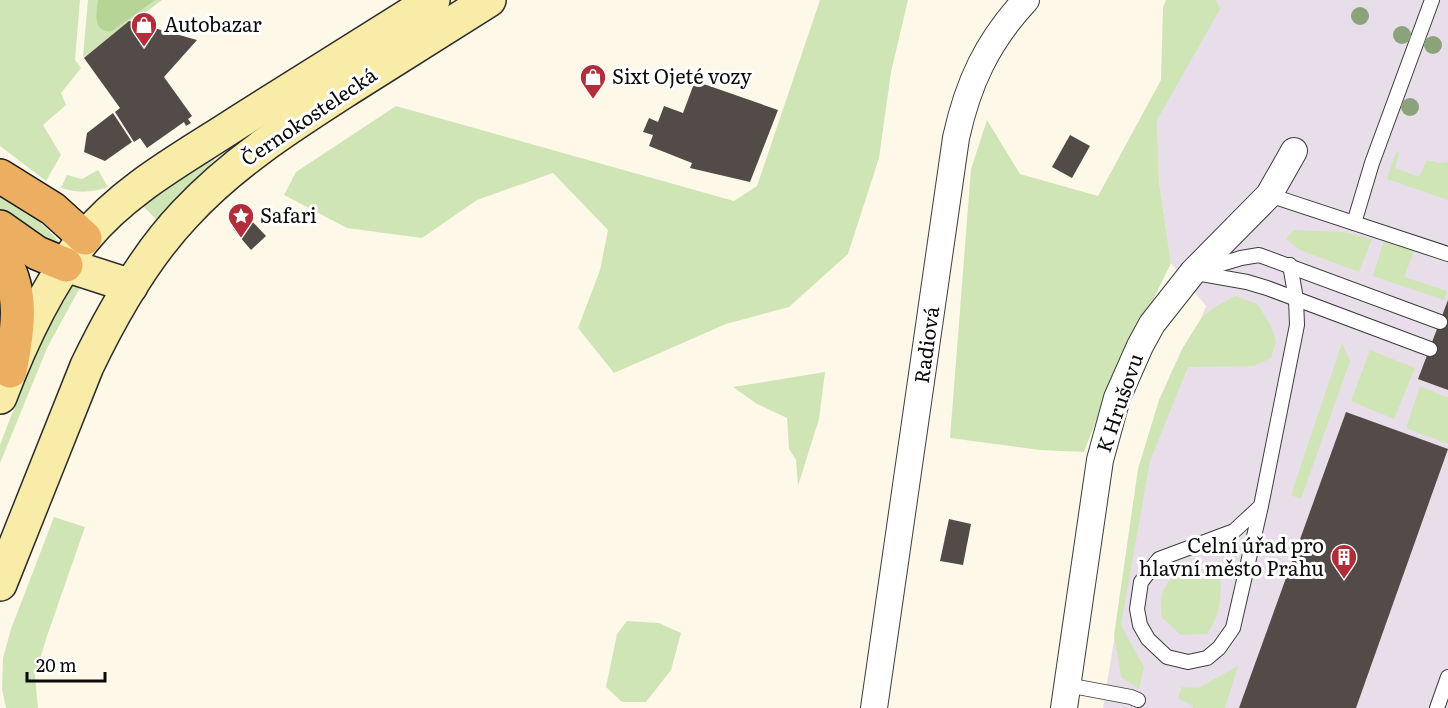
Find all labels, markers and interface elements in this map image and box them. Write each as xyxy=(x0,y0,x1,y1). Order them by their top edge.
place label: Autobazar xyxy=(164,8,262,38)
shop icon: Autobazar xyxy=(129,10,159,48)
street label: Černokostelecká xyxy=(234,59,382,172)
place label: Sixt Ojeté vozy xyxy=(612,60,752,90)
shop icon: Sixt Ojeté vozy xyxy=(578,62,608,100)
place label: Safari xyxy=(260,199,317,229)
place icon: Safari xyxy=(226,201,256,239)
street label: Radiová xyxy=(905,304,945,385)
street label: K Hrušovu xyxy=(1087,348,1149,456)
place label: Celní úřad pro hlavní město Prahu xyxy=(1139,529,1324,582)
building icon: Celní úřad pro hlavní město Prahu xyxy=(1329,542,1359,580)
scale bar xyxy=(27,645,105,683)
text: 20 m xyxy=(36,651,77,678)

